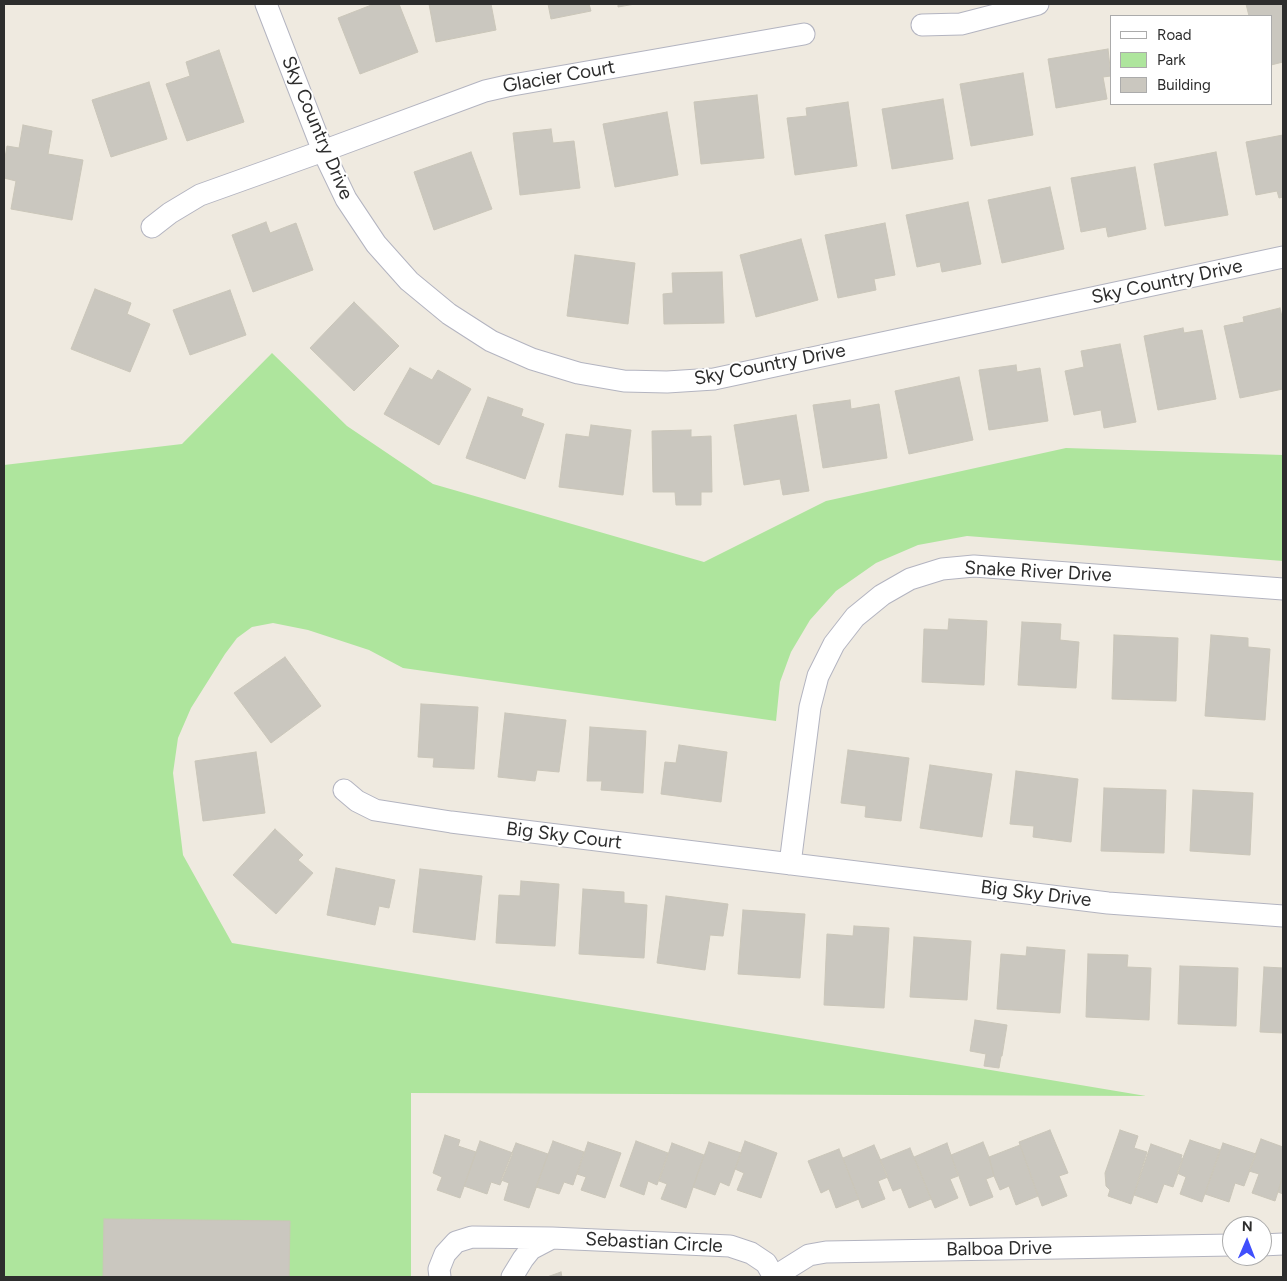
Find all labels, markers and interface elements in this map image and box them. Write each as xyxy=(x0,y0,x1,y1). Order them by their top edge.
legend xyxy=(1110,15,1272,105)
text: Road xyxy=(1157,26,1192,44)
text: Park xyxy=(1157,51,1186,69)
street label: Sky Country Drive xyxy=(276,53,358,203)
street label: Glacier Court xyxy=(501,56,617,98)
text: Building xyxy=(1157,76,1211,94)
street label: Sky Country Drive xyxy=(1089,255,1245,309)
street label: Sky Country Drive xyxy=(692,339,848,391)
street label: Snake River Drive xyxy=(964,557,1112,587)
street label: Big Sky Court xyxy=(505,818,623,854)
street label: Big Sky Drive xyxy=(979,876,1093,912)
north arrow xyxy=(1222,1216,1272,1266)
text: N xyxy=(1242,1218,1253,1235)
street label: Sebastian Circle xyxy=(585,1228,723,1258)
street label: Balboa Drive xyxy=(946,1237,1052,1261)

